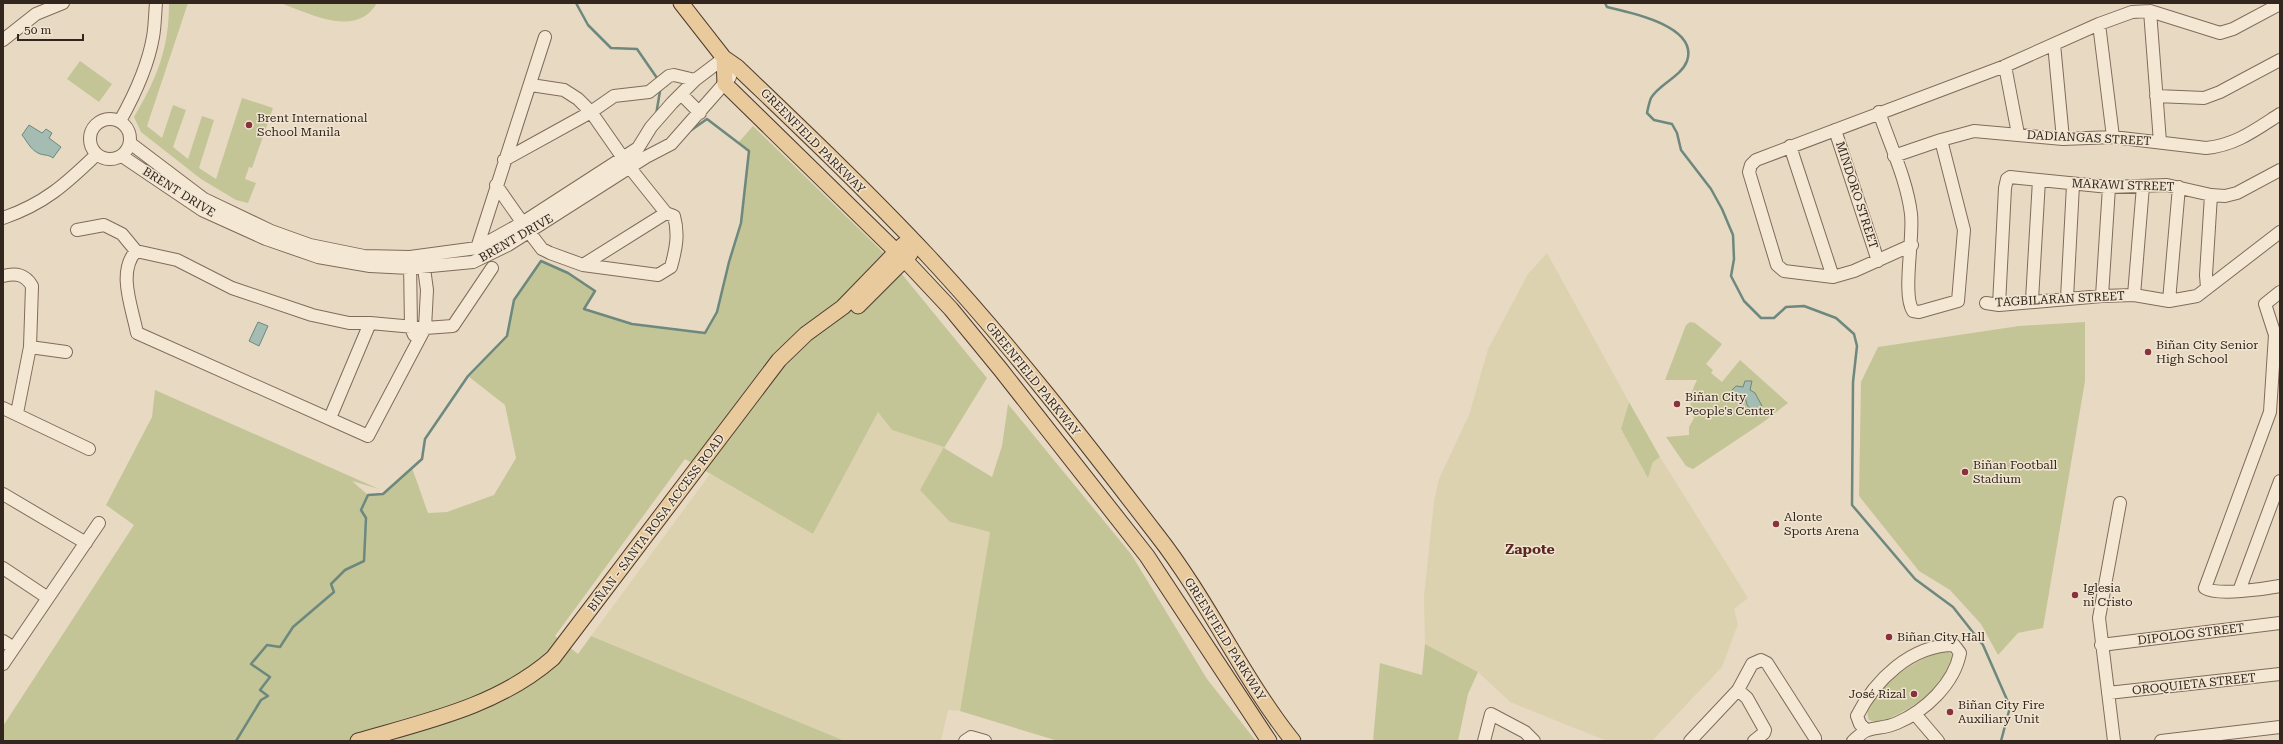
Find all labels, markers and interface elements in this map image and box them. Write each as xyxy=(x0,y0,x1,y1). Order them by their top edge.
scale bar xyxy=(18,16,83,42)
text: 50 m xyxy=(24,23,51,37)
street label: GREENFIELD PARKWAY xyxy=(758,86,869,197)
place label: Brent International School Manila xyxy=(257,111,368,139)
marker: Brent International School Manila xyxy=(244,120,254,130)
street label: DADIANGAS STREET xyxy=(2026,128,2152,148)
street label: MINDORO STREET xyxy=(1833,140,1881,250)
street label: BRENT DRIVE xyxy=(140,164,218,220)
street label: MARAWI STREET xyxy=(2071,176,2175,194)
street label: BRENT DRIVE xyxy=(477,211,555,265)
street label: TAGBILARAN STREET xyxy=(1995,289,2125,309)
street label: GREENFIELD PARKWAY xyxy=(983,319,1084,439)
place label: Biñan City Senior High School xyxy=(2156,338,2258,366)
marker: Biñan City Senior High School xyxy=(2143,347,2153,357)
place label: Biñan City People's Center xyxy=(1685,390,1774,418)
marker: Biñan City People's Center xyxy=(1672,399,1682,409)
street label: BIÑAN - SANTA ROSA ACCESS ROAD xyxy=(585,432,727,614)
place label: Biñan Football Stadium xyxy=(1973,458,2058,486)
marker: Biñan Football Stadium xyxy=(1960,467,1970,477)
place label: Alonte Sports Arena xyxy=(1784,510,1860,538)
marker: Alonte Sports Arena xyxy=(1771,519,1781,529)
district label: Zapote xyxy=(1505,541,1555,557)
street label: GREENFIELD PARKWAY xyxy=(1181,575,1269,704)
place label: Iglesia ni Cristo xyxy=(2083,581,2133,609)
marker: Iglesia ni Cristo xyxy=(2070,590,2080,600)
street label: DIPOLOG STREET xyxy=(2137,620,2245,648)
place label: Biñan City Hall xyxy=(1897,630,1985,644)
marker: Biñan City Hall xyxy=(1884,632,1894,642)
street label: OROQUIETA STREET xyxy=(2131,671,2257,697)
place label: José Rizal xyxy=(1849,687,1906,701)
marker: José Rizal xyxy=(1909,689,1919,699)
place label: Biñan City Fire Auxiliary Unit xyxy=(1958,698,2045,726)
marker: Biñan City Fire Auxiliary Unit xyxy=(1945,707,1955,717)

